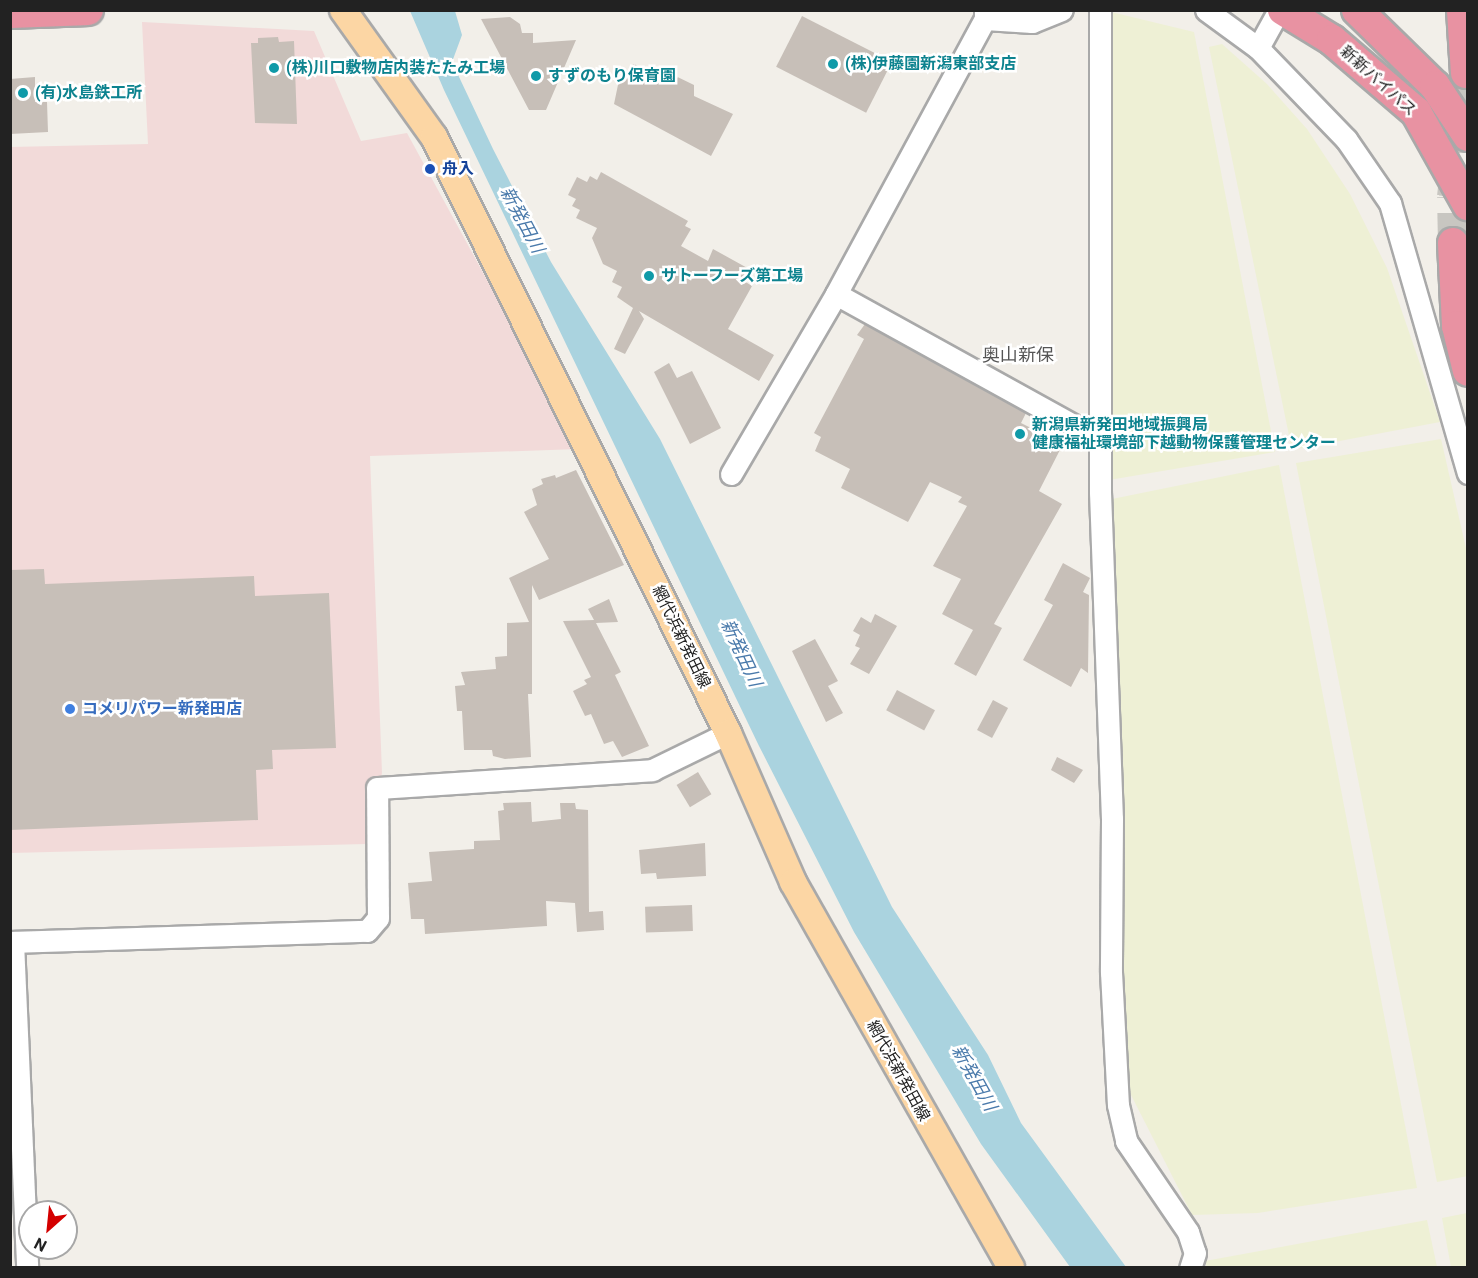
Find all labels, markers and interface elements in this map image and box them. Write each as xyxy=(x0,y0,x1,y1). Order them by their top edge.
street label: 新新バイパス xyxy=(1336,42,1420,120)
place label: (株)伊藤園新潟東部支店 xyxy=(845,54,1016,74)
marker: (株)伊藤園新潟東部支店 xyxy=(826,57,840,71)
place label: (株)川口敷物店内装たたみ工場 xyxy=(286,58,505,78)
marker: (株)川口敷物店内装たたみ工場 xyxy=(267,61,281,75)
place label: すずのもり保育園 xyxy=(548,66,676,86)
marker: すずのもり保育園 xyxy=(529,69,543,83)
place label: (有)水島鉄工所 xyxy=(35,83,142,103)
marker: (有)水島鉄工所 xyxy=(16,86,30,100)
place label: 舟入 xyxy=(442,159,474,179)
marker: 舟入 xyxy=(423,162,437,176)
water label: 新発田川 xyxy=(496,183,548,257)
place label: サトーフーズ第工場 xyxy=(661,266,805,286)
marker: サトーフーズ第工場 xyxy=(642,269,656,283)
district label: 奥山新保 xyxy=(982,344,1054,366)
place label: 新潟県新発田地域振興局 健康福祉環境部下越動物保護管理センター xyxy=(1032,415,1336,453)
marker: 新潟県新発田地域振興局 健康福祉環境部下越動物保護管理センター xyxy=(1013,427,1027,441)
street label: 網代浜新発田線 xyxy=(648,582,714,692)
water label: 新発田川 xyxy=(716,616,766,690)
place label: コメリパワー新発田店 xyxy=(82,699,242,719)
marker: コメリパワー新発田店 xyxy=(63,702,77,716)
street label: 網代浜新発田線 xyxy=(862,1017,934,1125)
water label: 新発田川 xyxy=(947,1041,1001,1115)
north arrow xyxy=(18,1200,78,1260)
text: N xyxy=(31,1234,50,1256)

